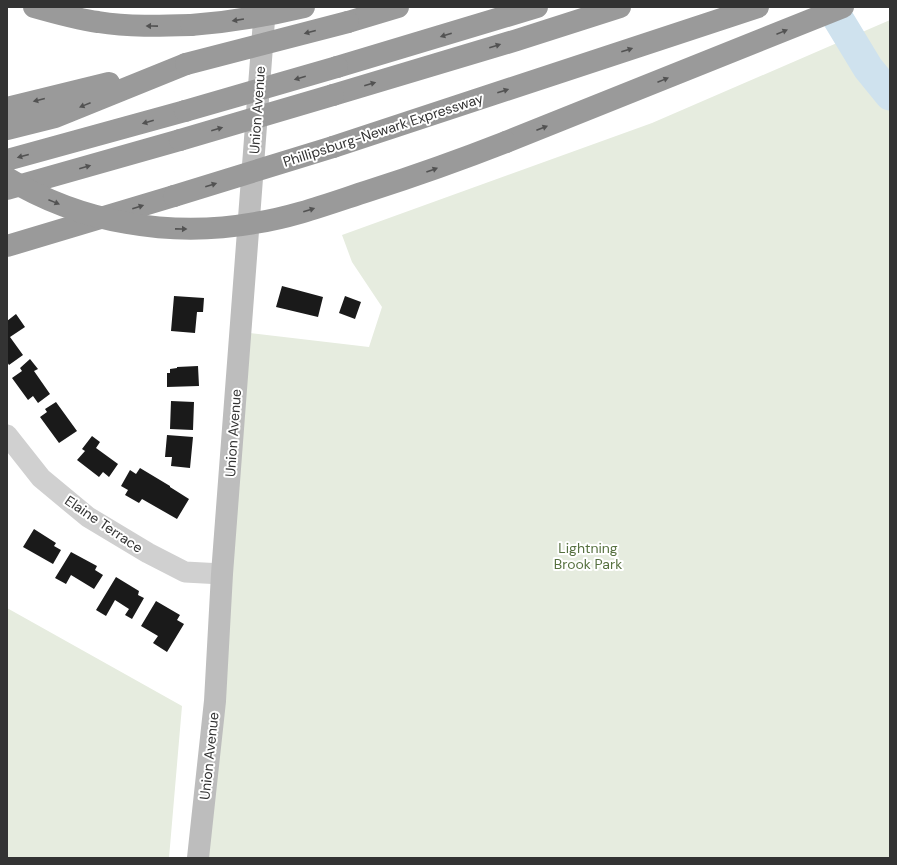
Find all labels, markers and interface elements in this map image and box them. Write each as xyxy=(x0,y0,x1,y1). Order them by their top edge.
one-way arrow xyxy=(232,17,244,23)
one-way arrow xyxy=(145,23,158,29)
one-way arrow xyxy=(304,29,316,35)
one-way arrow xyxy=(776,29,787,35)
one-way arrow xyxy=(440,32,452,38)
one-way arrow xyxy=(489,43,501,49)
one-way arrow xyxy=(621,47,633,53)
street label: Union Avenue xyxy=(245,65,269,155)
one-way arrow xyxy=(294,75,306,81)
one-way arrow xyxy=(657,77,668,83)
one-way arrow xyxy=(364,81,376,87)
one-way arrow xyxy=(497,88,509,94)
street label: Phillipsburg-Newark Expressway xyxy=(281,89,486,171)
one-way arrow xyxy=(33,98,45,104)
one-way arrow xyxy=(79,102,90,108)
one-way arrow xyxy=(142,119,154,125)
one-way arrow xyxy=(536,125,548,131)
one-way arrow xyxy=(212,126,224,132)
one-way arrow xyxy=(16,153,28,159)
one-way arrow xyxy=(79,164,91,170)
one-way arrow xyxy=(427,166,439,172)
one-way arrow xyxy=(206,182,218,188)
one-way arrow xyxy=(49,199,61,205)
one-way arrow xyxy=(132,204,144,210)
one-way arrow xyxy=(303,207,315,213)
one-way arrow xyxy=(175,226,188,232)
street label: Union Avenue xyxy=(221,388,245,478)
street label: Elaine Terrace xyxy=(62,491,146,557)
park label: Lightning Brook Park xyxy=(554,539,622,573)
street label: Union Avenue xyxy=(195,711,223,801)

